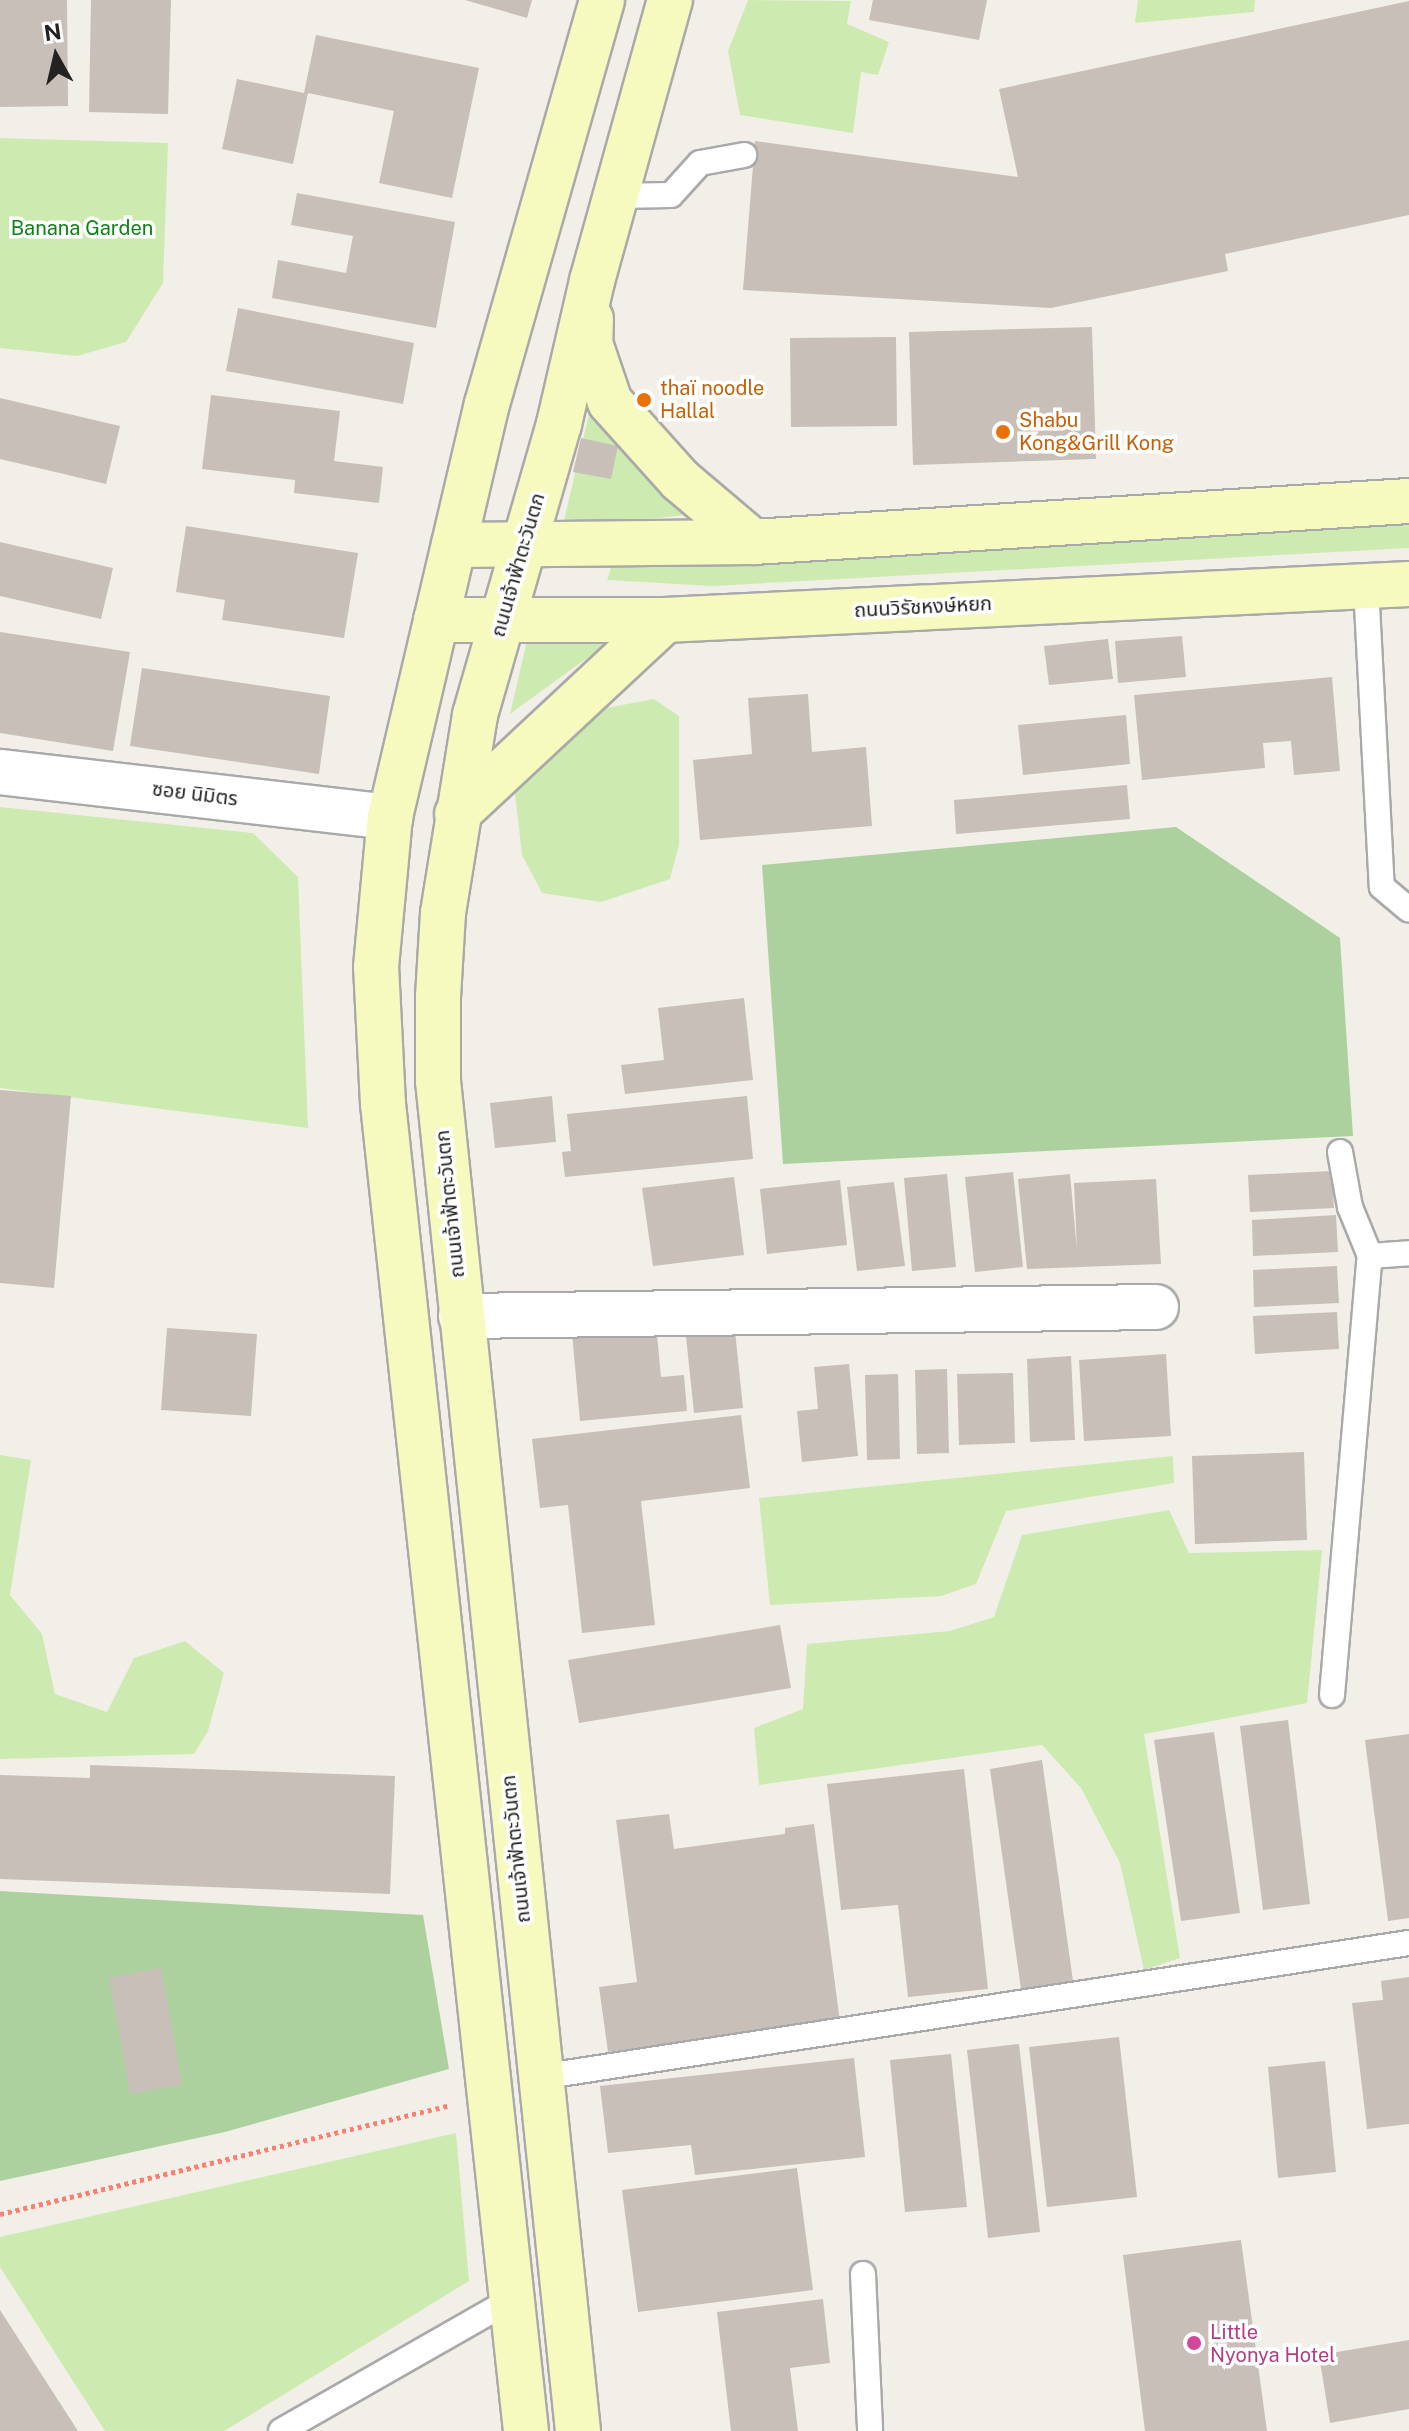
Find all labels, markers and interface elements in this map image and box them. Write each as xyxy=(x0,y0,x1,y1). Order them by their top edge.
north arrow xyxy=(16,16,96,96)
text: N xyxy=(42,18,63,46)
park label: Banana Garden xyxy=(11,216,153,240)
place label: thaï noodle Hallal xyxy=(660,376,764,423)
marker: thaï noodle Hallal xyxy=(635,391,653,409)
place label: Shabu Kong&Grill Kong xyxy=(1019,408,1174,455)
marker: Shabu Kong&Grill Kong xyxy=(994,423,1012,441)
street label: ถนนเจ้าฟ้าตะวันตก xyxy=(486,490,550,640)
street label: ถนนวิรัชหงษ์หยก xyxy=(853,591,993,623)
street label: ซอย นิมิตร xyxy=(151,777,239,811)
street label: ถนนเจ้าฟ้าตะวันตก xyxy=(430,1129,470,1279)
street label: ถนนเจ้าฟ้าตะวันตก xyxy=(496,1774,536,1924)
place label: Little Nyonya Hotel xyxy=(1210,2320,1335,2367)
marker: Little Nyonya Hotel xyxy=(1185,2334,1203,2352)

